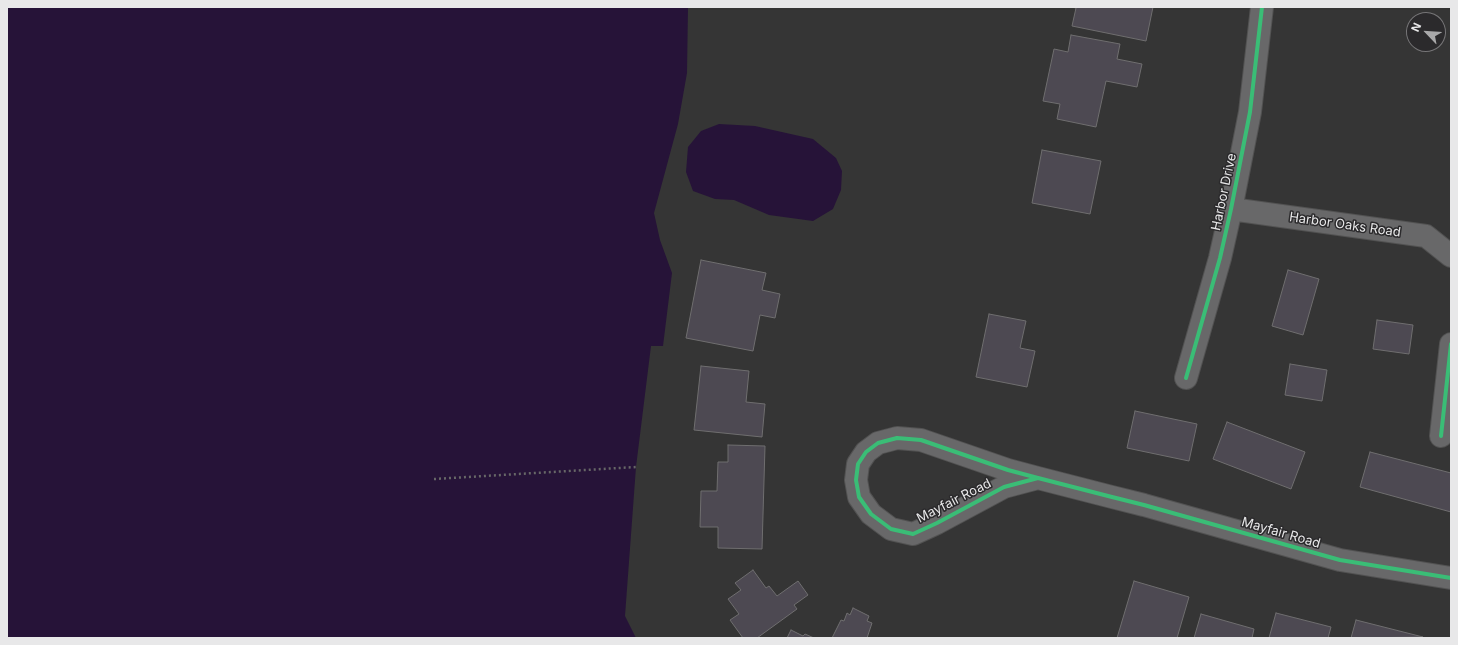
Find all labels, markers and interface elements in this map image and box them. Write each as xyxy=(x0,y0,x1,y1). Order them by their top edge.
north arrow xyxy=(1406,12,1446,52)
text: N xyxy=(1408,21,1424,34)
street label: Harbor Drive xyxy=(1208,152,1240,232)
street label: Harbor Oaks Road xyxy=(1288,209,1402,241)
street label: Mayfair Road xyxy=(914,476,994,526)
street label: Mayfair Road xyxy=(1240,514,1322,552)

